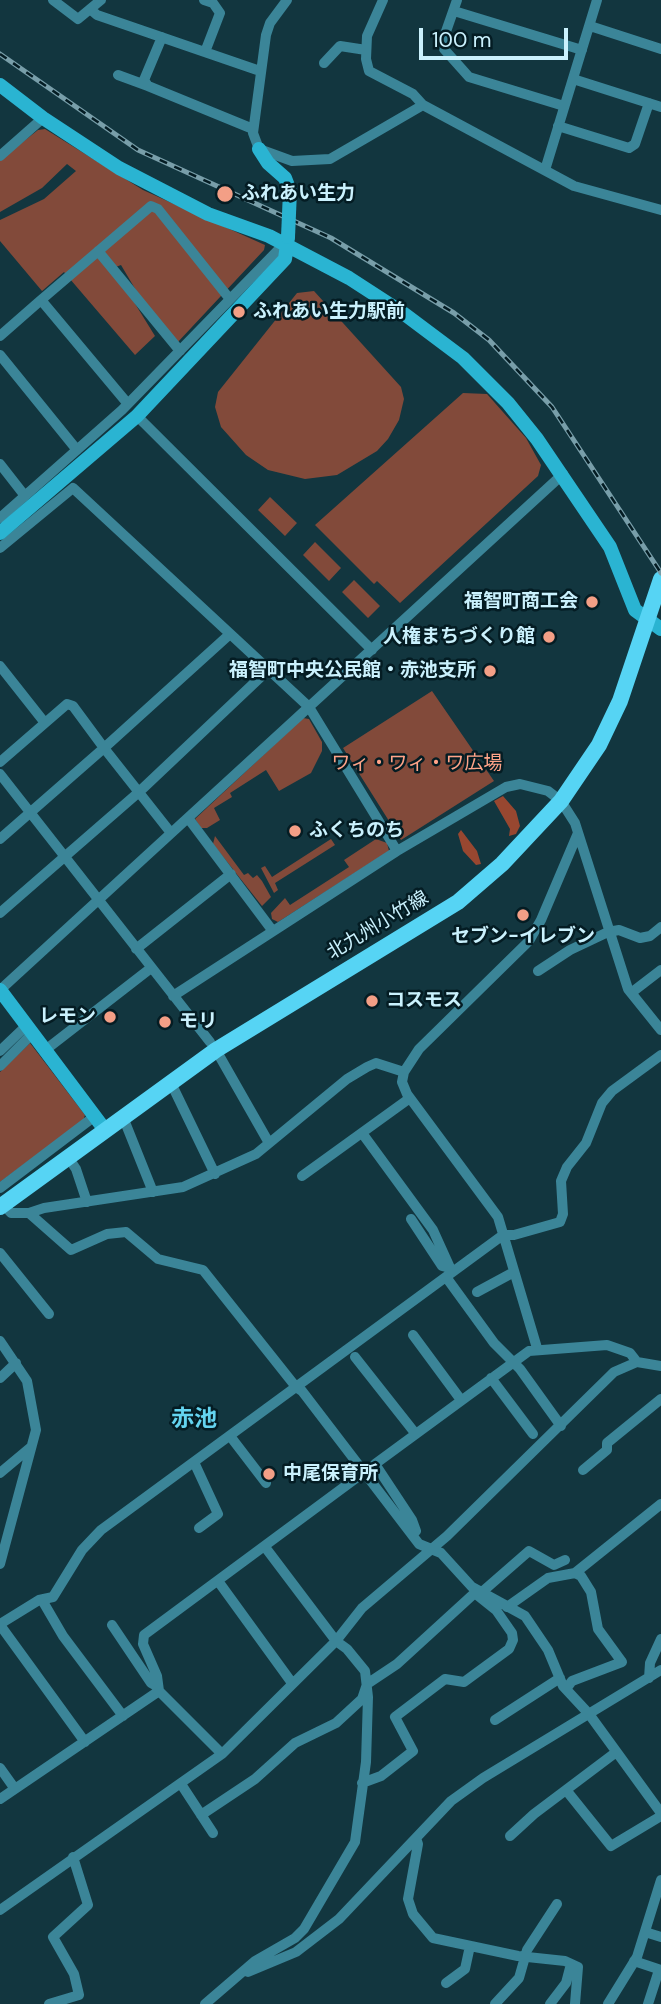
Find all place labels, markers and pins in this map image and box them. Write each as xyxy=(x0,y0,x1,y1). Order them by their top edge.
place label: ふれあい生力 xyxy=(241,183,355,205)
marker: ふれあい生力 xyxy=(215,184,235,204)
place label: ふれあい生力駅前 xyxy=(253,301,405,323)
marker: ふれあい生力駅前 xyxy=(231,304,247,320)
place label: 福智町商工会 xyxy=(464,591,578,613)
marker: 福智町商工会 xyxy=(584,594,600,610)
place label: 人権まちづくり館 xyxy=(383,626,535,648)
marker: 人権まちづくり館 xyxy=(541,629,557,645)
place label: 福智町中央公民館・赤池支所 xyxy=(229,660,476,682)
marker: 福智町中央公民館・赤池支所 xyxy=(482,663,498,679)
place label: ふくちのち xyxy=(309,820,404,842)
marker: ふくちのち xyxy=(287,823,303,839)
marker: セブン-イレブン xyxy=(515,907,531,923)
place label: セブン-イレブン xyxy=(451,926,595,948)
place label: コスモス xyxy=(386,990,462,1012)
marker: コスモス xyxy=(364,993,380,1009)
place label: レモン xyxy=(39,1006,96,1028)
marker: レモン xyxy=(102,1009,118,1025)
place label: モリ xyxy=(179,1011,217,1033)
marker: モリ xyxy=(157,1014,173,1030)
place label: 中尾保育所 xyxy=(283,1463,378,1485)
marker: 中尾保育所 xyxy=(261,1466,277,1482)

